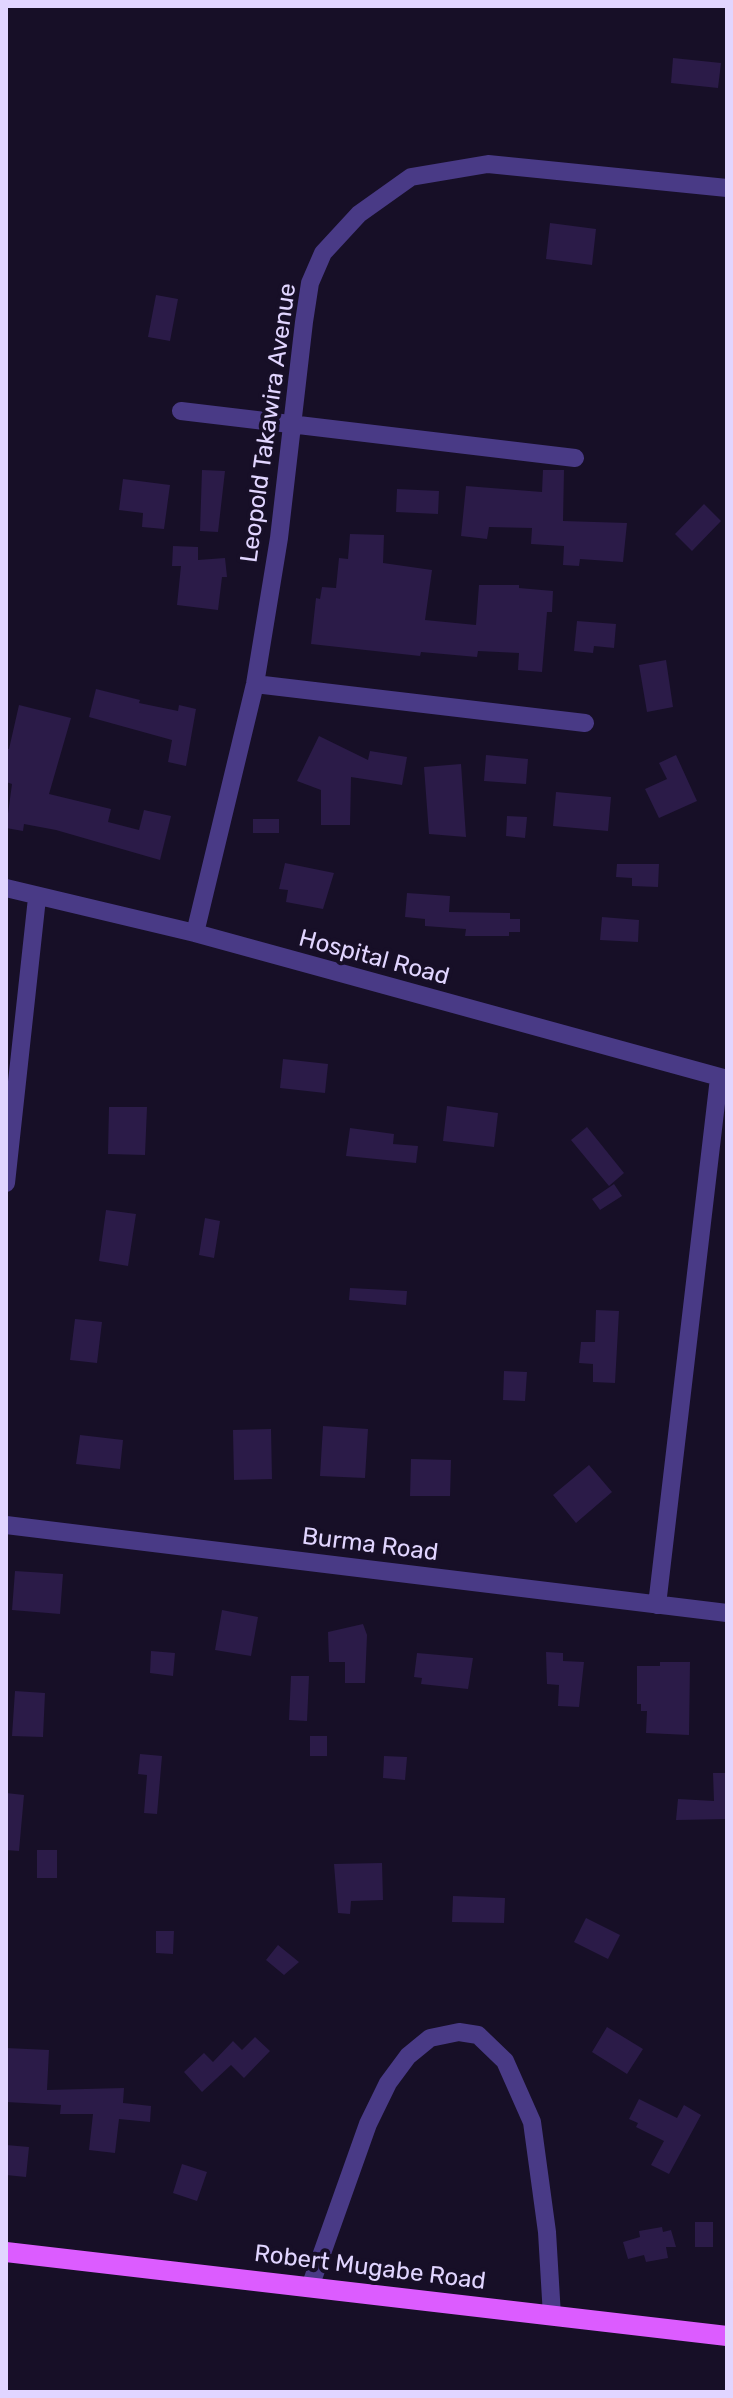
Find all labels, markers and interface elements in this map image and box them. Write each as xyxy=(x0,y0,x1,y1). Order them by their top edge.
street label: Leopold Takawira Avenue xyxy=(235,281,303,565)
street label: Hospital Road xyxy=(296,924,452,992)
street label: Burma Road xyxy=(300,1522,440,1568)
street label: Robert Mugabe Road xyxy=(253,2240,487,2296)

